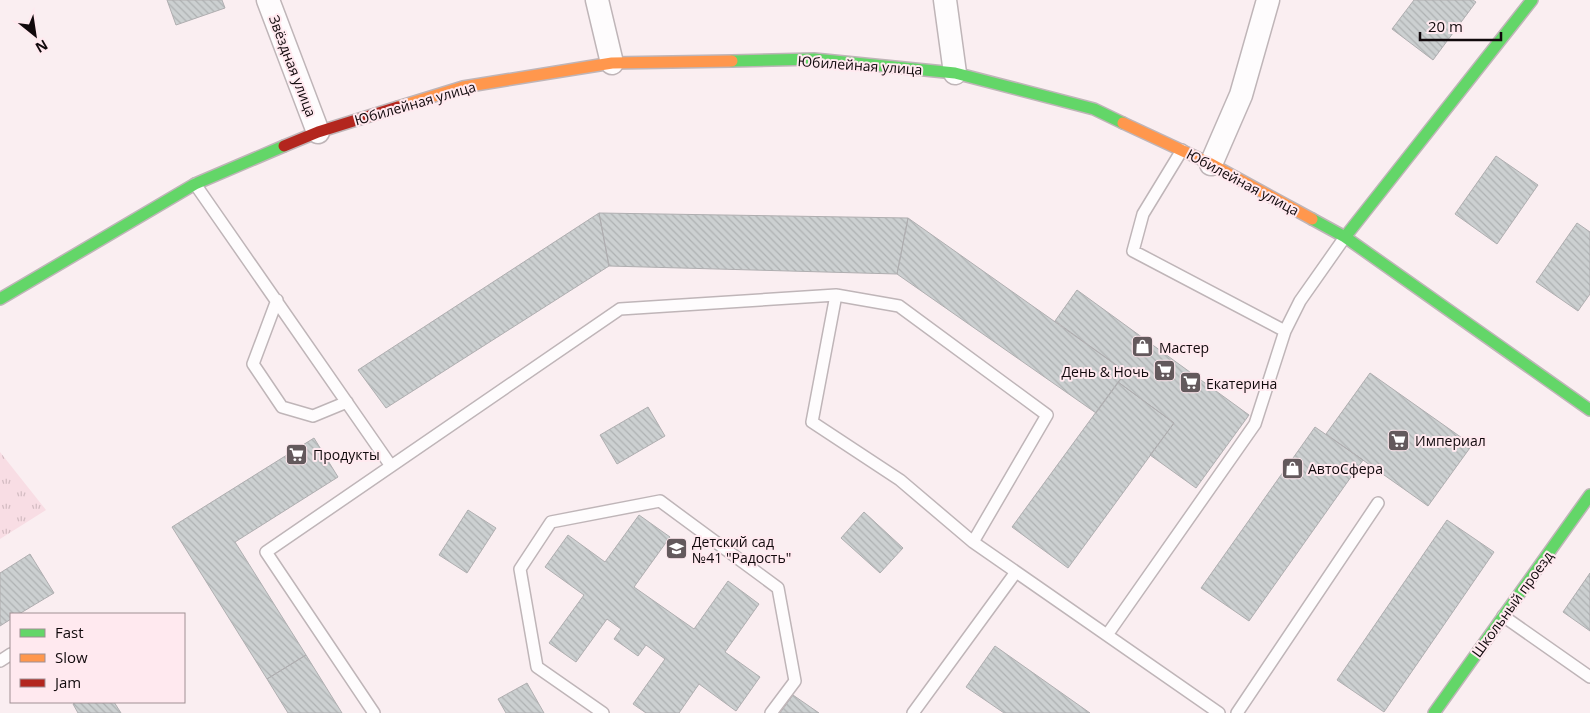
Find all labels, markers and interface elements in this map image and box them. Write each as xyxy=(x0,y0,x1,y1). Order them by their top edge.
north arrow xyxy=(10,10,60,60)
scale bar xyxy=(1420,10,1501,42)
street label: Звёздная улица xyxy=(265,12,321,120)
text: 20 m xyxy=(1428,16,1463,36)
text: N xyxy=(32,36,51,58)
street label: Юбилейная улица xyxy=(797,51,923,79)
street label: Юбилейная улица xyxy=(352,77,478,129)
street label: Юбилейная улица xyxy=(1183,144,1303,220)
shop icon: Мастер xyxy=(1131,335,1155,359)
place label: Мастер xyxy=(1159,338,1209,357)
supermarket icon: День & Ночь xyxy=(1153,359,1177,383)
place label: День & Ночь xyxy=(1061,362,1149,381)
supermarket icon: Екатерина xyxy=(1178,371,1202,395)
place label: Екатерина xyxy=(1206,374,1277,393)
supermarket icon: Империал xyxy=(1387,428,1411,452)
place label: Империал xyxy=(1415,431,1486,450)
supermarket icon: Продукты xyxy=(285,442,309,466)
place label: Продукты xyxy=(313,445,380,464)
shop icon: АвтоСфера xyxy=(1280,456,1304,480)
place label: АвтоСфера xyxy=(1308,459,1383,478)
place label: Детский сад №41 "Радость" xyxy=(692,532,791,567)
school or university icon: Детский сад №41 "Радость" xyxy=(664,537,688,561)
street label: Школьный проезд xyxy=(1467,547,1557,661)
legend xyxy=(10,613,185,703)
text: Fast xyxy=(55,622,84,642)
text: Slow xyxy=(55,647,88,667)
text: Jam xyxy=(53,672,81,692)

